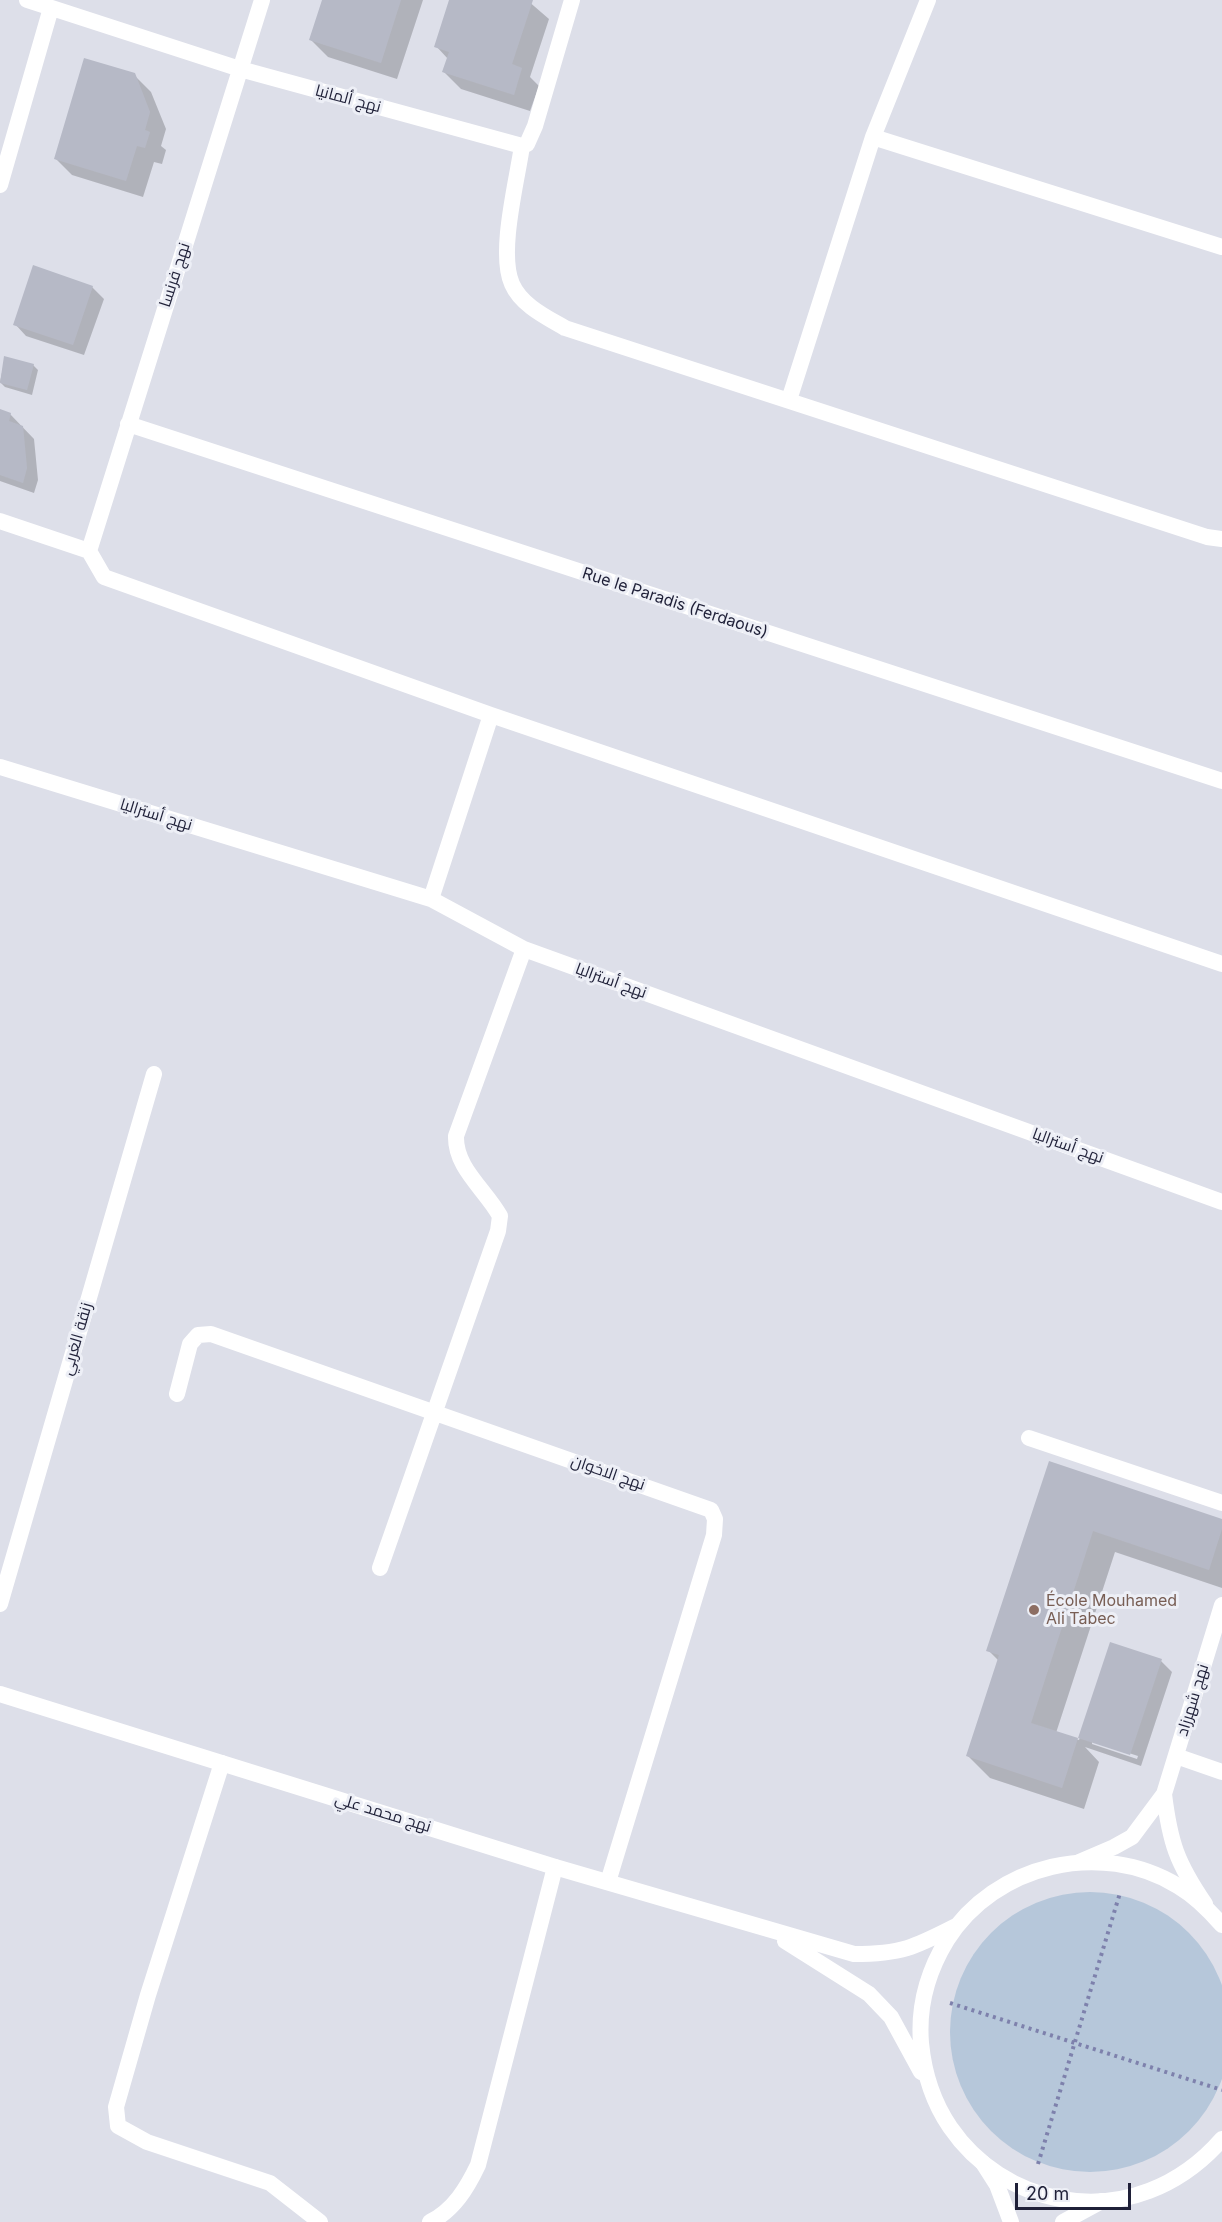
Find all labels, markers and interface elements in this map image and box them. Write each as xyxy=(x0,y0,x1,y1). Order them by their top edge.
street label: نهج ألمانيا xyxy=(313,81,383,117)
street label: نهج فرنسا xyxy=(156,240,194,310)
street label: Rue le Paradis (Ferdaous) xyxy=(580,564,770,642)
street label: نهج أستراليا xyxy=(118,795,194,835)
street label: نهج أستراليا xyxy=(573,959,649,1003)
street label: نهج أستراليا xyxy=(1030,1124,1106,1168)
street label: زنقة الغربي xyxy=(57,1301,97,1377)
street label: نهج الاخوان xyxy=(568,1451,648,1495)
place label: École Mouhamed Ali Tabec xyxy=(1046,1591,1177,1629)
marker: École Mouhamed Ali Tabec xyxy=(1027,1603,1041,1617)
street label: نهج شهرزاد xyxy=(1173,1662,1213,1738)
street label: نهج محمد علي xyxy=(333,1789,433,1837)
scale bar xyxy=(1018,2171,1134,2209)
text: 20 m xyxy=(1026,2183,1069,2204)

